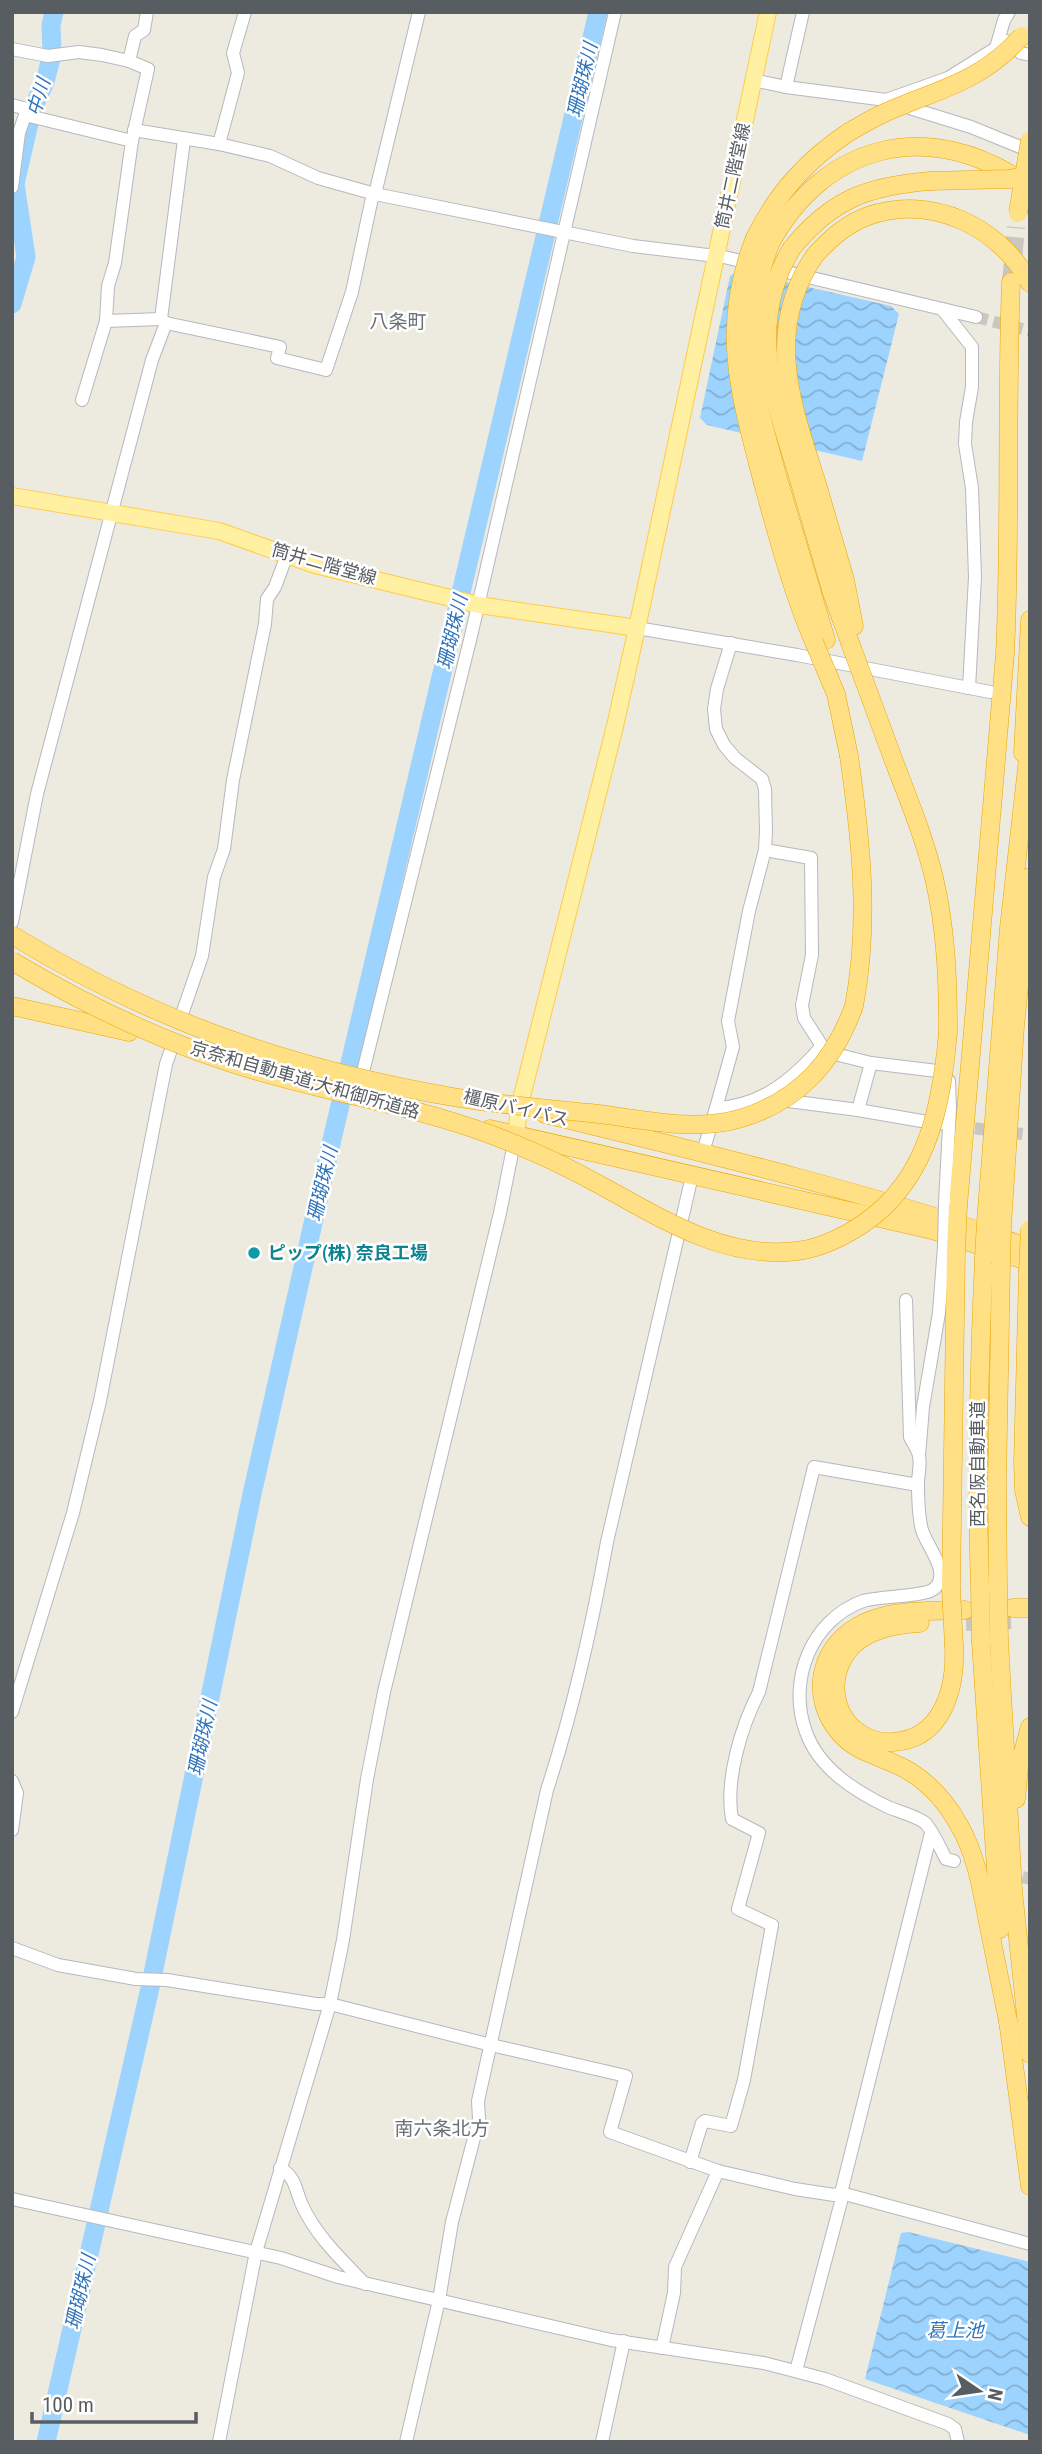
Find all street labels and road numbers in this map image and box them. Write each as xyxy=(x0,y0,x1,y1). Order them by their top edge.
street label: 筒井二階堂線 xyxy=(711,121,754,231)
street label: 筒井二階堂線 xyxy=(269,539,379,588)
street label: 京奈和自動車道;大和御所道路 xyxy=(188,1037,422,1122)
street label: 橿原バイパス xyxy=(461,1085,571,1130)
street label: 西名阪自動車道 xyxy=(967,1401,988,1527)

